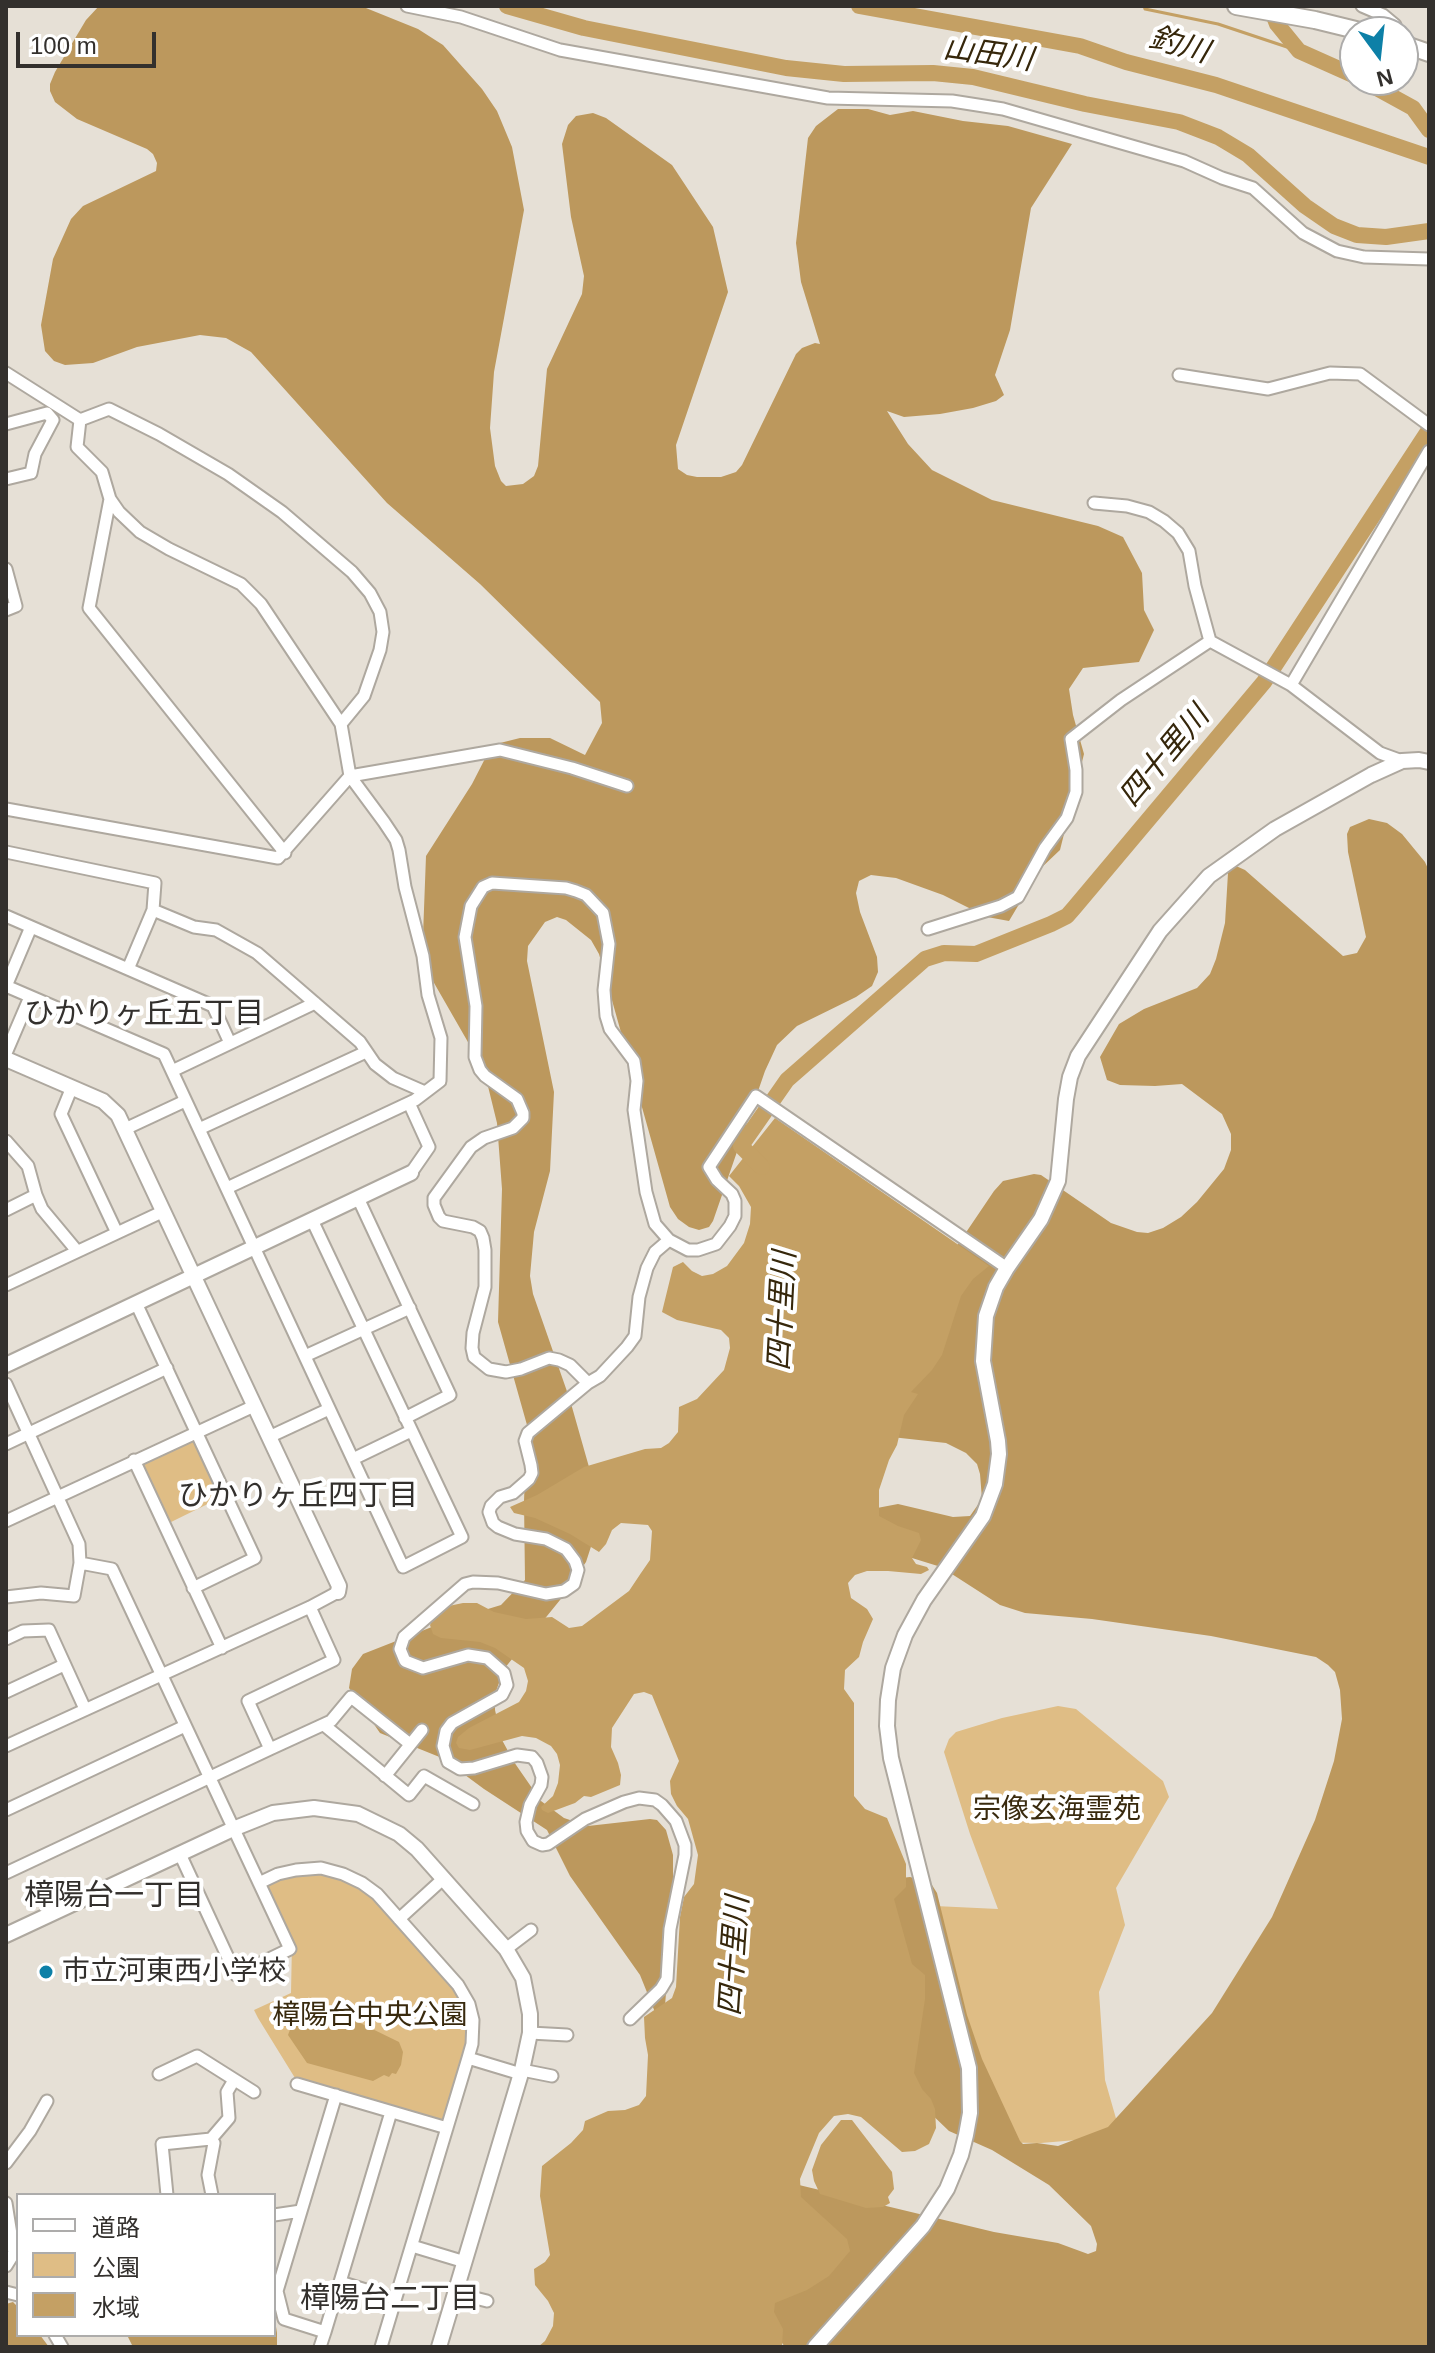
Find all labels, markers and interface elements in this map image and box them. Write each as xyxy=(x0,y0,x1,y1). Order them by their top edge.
scale bar xyxy=(20,16,160,66)
north arrow xyxy=(1339,16,1419,96)
water label: 釣川 xyxy=(1145,20,1213,72)
water label: 山田川 xyxy=(941,31,1035,79)
text: 100 m xyxy=(30,32,97,59)
text: N xyxy=(1374,64,1396,92)
water label: 四十里川 xyxy=(1113,699,1217,815)
district label: ひかりヶ丘五丁目 xyxy=(24,997,264,1033)
water label: 四十里川 xyxy=(762,1250,804,1372)
district label: ひかりヶ丘四丁目 xyxy=(178,1479,418,1515)
park label: 宗像玄海霊苑 xyxy=(973,1793,1141,1827)
district label: 樟陽台一丁目 xyxy=(24,1879,204,1915)
water label: 四十里川 xyxy=(713,1895,757,2017)
place label: 市立河東西小学校 xyxy=(62,1955,286,1989)
marker: 市立河東西小学校 xyxy=(37,1963,55,1981)
park label: 樟陽台中央公園 xyxy=(272,1999,468,2033)
legend xyxy=(16,2193,276,2337)
text: 道路 xyxy=(92,2214,140,2241)
text: 公園 xyxy=(92,2254,140,2281)
district label: 樟陽台二丁目 xyxy=(300,2282,480,2318)
text: 水域 xyxy=(92,2294,140,2321)

